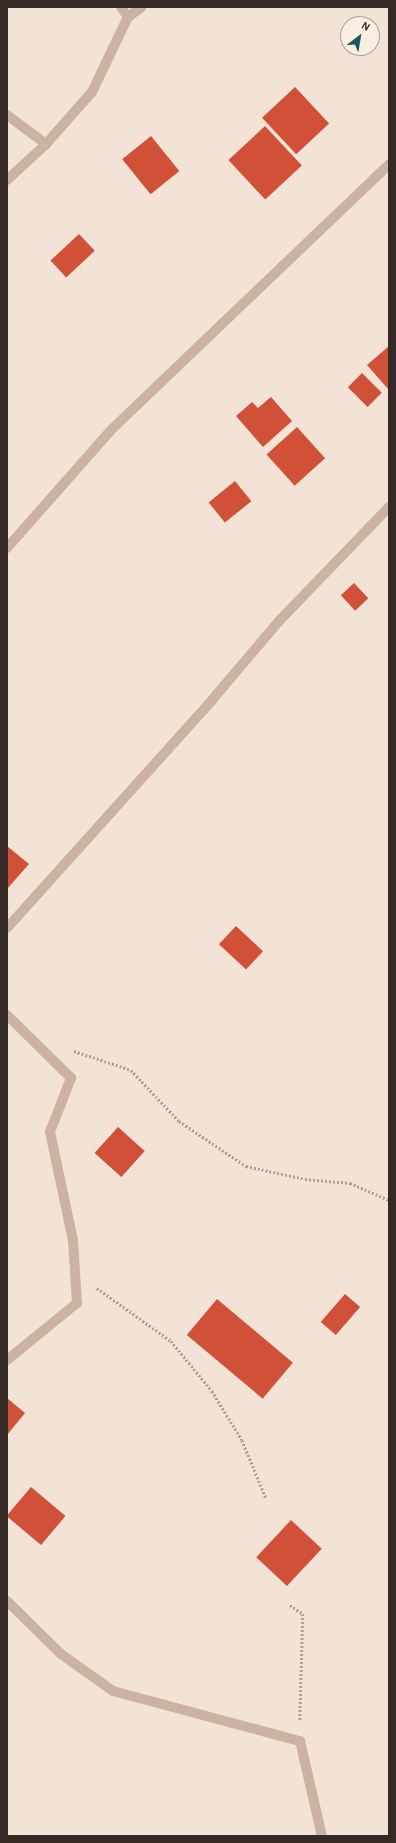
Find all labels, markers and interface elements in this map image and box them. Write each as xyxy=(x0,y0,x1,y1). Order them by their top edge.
north arrow xyxy=(340,16,380,56)
text: N xyxy=(360,19,372,33)

